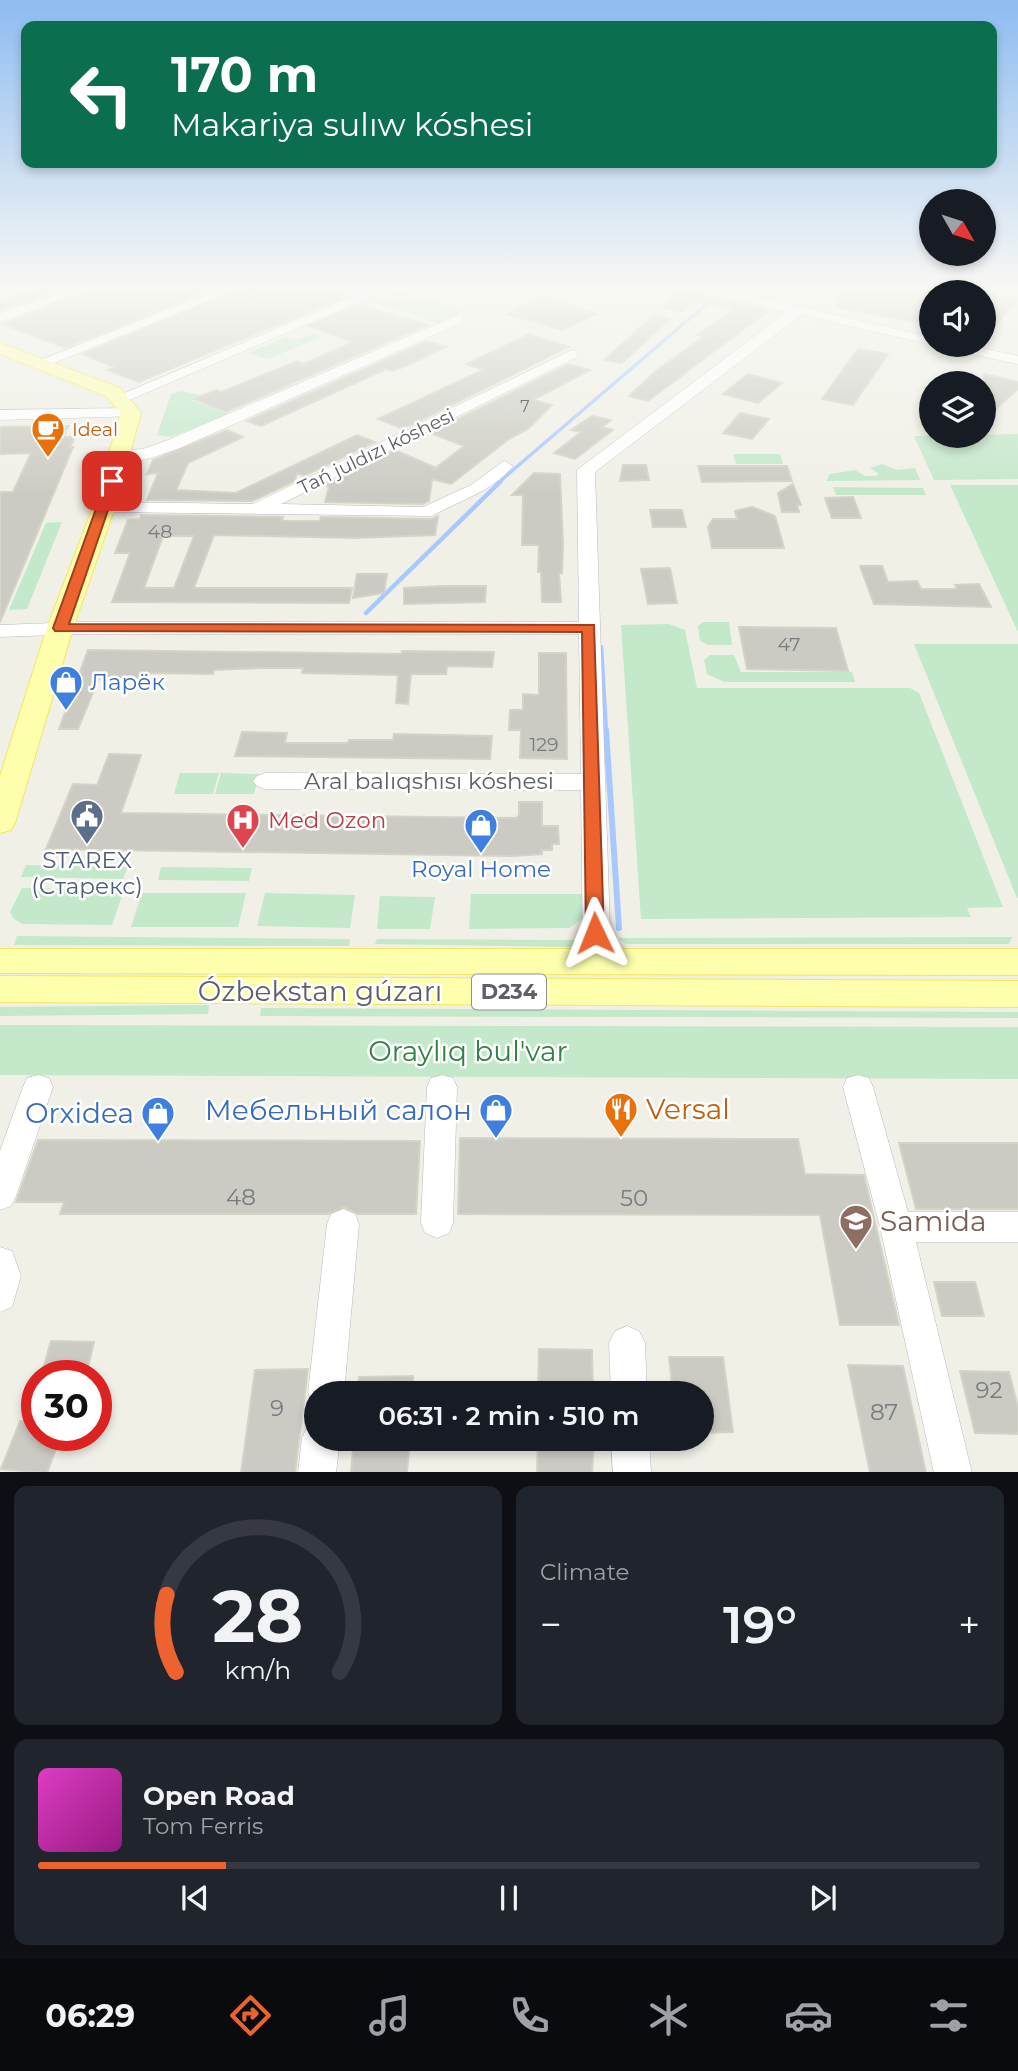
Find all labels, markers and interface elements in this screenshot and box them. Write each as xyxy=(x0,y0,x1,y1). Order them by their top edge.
text: 170 m xyxy=(171,45,318,104)
icon: left xyxy=(56,49,147,140)
text: Makariya sulıw kóshesi xyxy=(171,105,533,144)
north arrow xyxy=(919,189,996,266)
map controls xyxy=(919,189,996,448)
button: sound xyxy=(919,280,996,357)
button: layers xyxy=(919,371,996,448)
house number: 7 xyxy=(520,397,530,416)
street label: Tań juldızı kóshesi xyxy=(294,404,458,499)
cafe icon: Ideal xyxy=(29,410,67,459)
place label: Ideal xyxy=(72,418,118,441)
pin xyxy=(82,451,142,511)
icon: arrive xyxy=(93,462,131,500)
house number: 48 xyxy=(148,520,172,543)
house number: 47 xyxy=(778,633,800,656)
shop icon: Ларёк xyxy=(47,663,85,712)
place label: Ларёк xyxy=(90,668,165,696)
house number: 129 xyxy=(529,733,559,756)
street label: Aral balıqshısı kóshesi xyxy=(304,767,554,795)
public building icon: STAREX (Старекс) xyxy=(68,797,106,846)
hospital icon: Med Ozon xyxy=(224,801,262,850)
place label: Med Ozon xyxy=(268,806,386,834)
shop icon: Royal Home xyxy=(462,806,500,855)
place label: STAREX (Старекс) xyxy=(31,846,143,900)
place label: Royal Home xyxy=(411,855,551,883)
position arrow xyxy=(558,896,632,970)
street label: Ózbekstan gúzarı xyxy=(198,974,442,1008)
road number: D234 xyxy=(472,974,546,1010)
park label: Oraylıq bul'var xyxy=(368,1034,568,1068)
restaurant icon: Versal xyxy=(602,1090,640,1139)
shop icon: Мебельный салон xyxy=(477,1091,515,1140)
place label: Versal xyxy=(646,1092,730,1126)
place label: Мебельный салон xyxy=(205,1093,472,1127)
shop icon: Orxidea xyxy=(139,1094,177,1143)
place label: Orxidea xyxy=(25,1096,134,1130)
house number: 48 xyxy=(226,1183,256,1211)
house number: 50 xyxy=(620,1184,648,1212)
school or university icon: Samida xyxy=(837,1202,875,1251)
place label: Samida xyxy=(880,1204,987,1238)
speed limit sign: 30 xyxy=(21,1360,112,1451)
house number: 92 xyxy=(975,1376,1003,1404)
house number: 9 xyxy=(270,1394,284,1422)
house number: 87 xyxy=(870,1398,898,1426)
text: 06:31 · 2 min · 510 m xyxy=(379,1400,639,1432)
text: Climate xyxy=(540,1558,629,1586)
text: 28 xyxy=(213,1572,304,1660)
text: 19° xyxy=(723,1593,797,1656)
text: − xyxy=(540,1601,562,1648)
text: + xyxy=(958,1601,980,1648)
text: km/h xyxy=(225,1654,291,1684)
text: Open Road xyxy=(143,1780,295,1812)
text: Tom Ferris xyxy=(143,1812,263,1840)
icon: previous xyxy=(176,1879,214,1917)
icon: pause xyxy=(490,1879,528,1917)
icon: next xyxy=(804,1879,842,1917)
icon: directions xyxy=(226,1991,275,2040)
icon: music xyxy=(365,1991,414,2040)
icon: phone xyxy=(505,1991,554,2040)
icon: climate xyxy=(644,1991,693,2040)
icon: car xyxy=(784,1991,833,2040)
icon: filters xyxy=(924,1991,973,2040)
text: 06:29 xyxy=(45,1996,135,2035)

